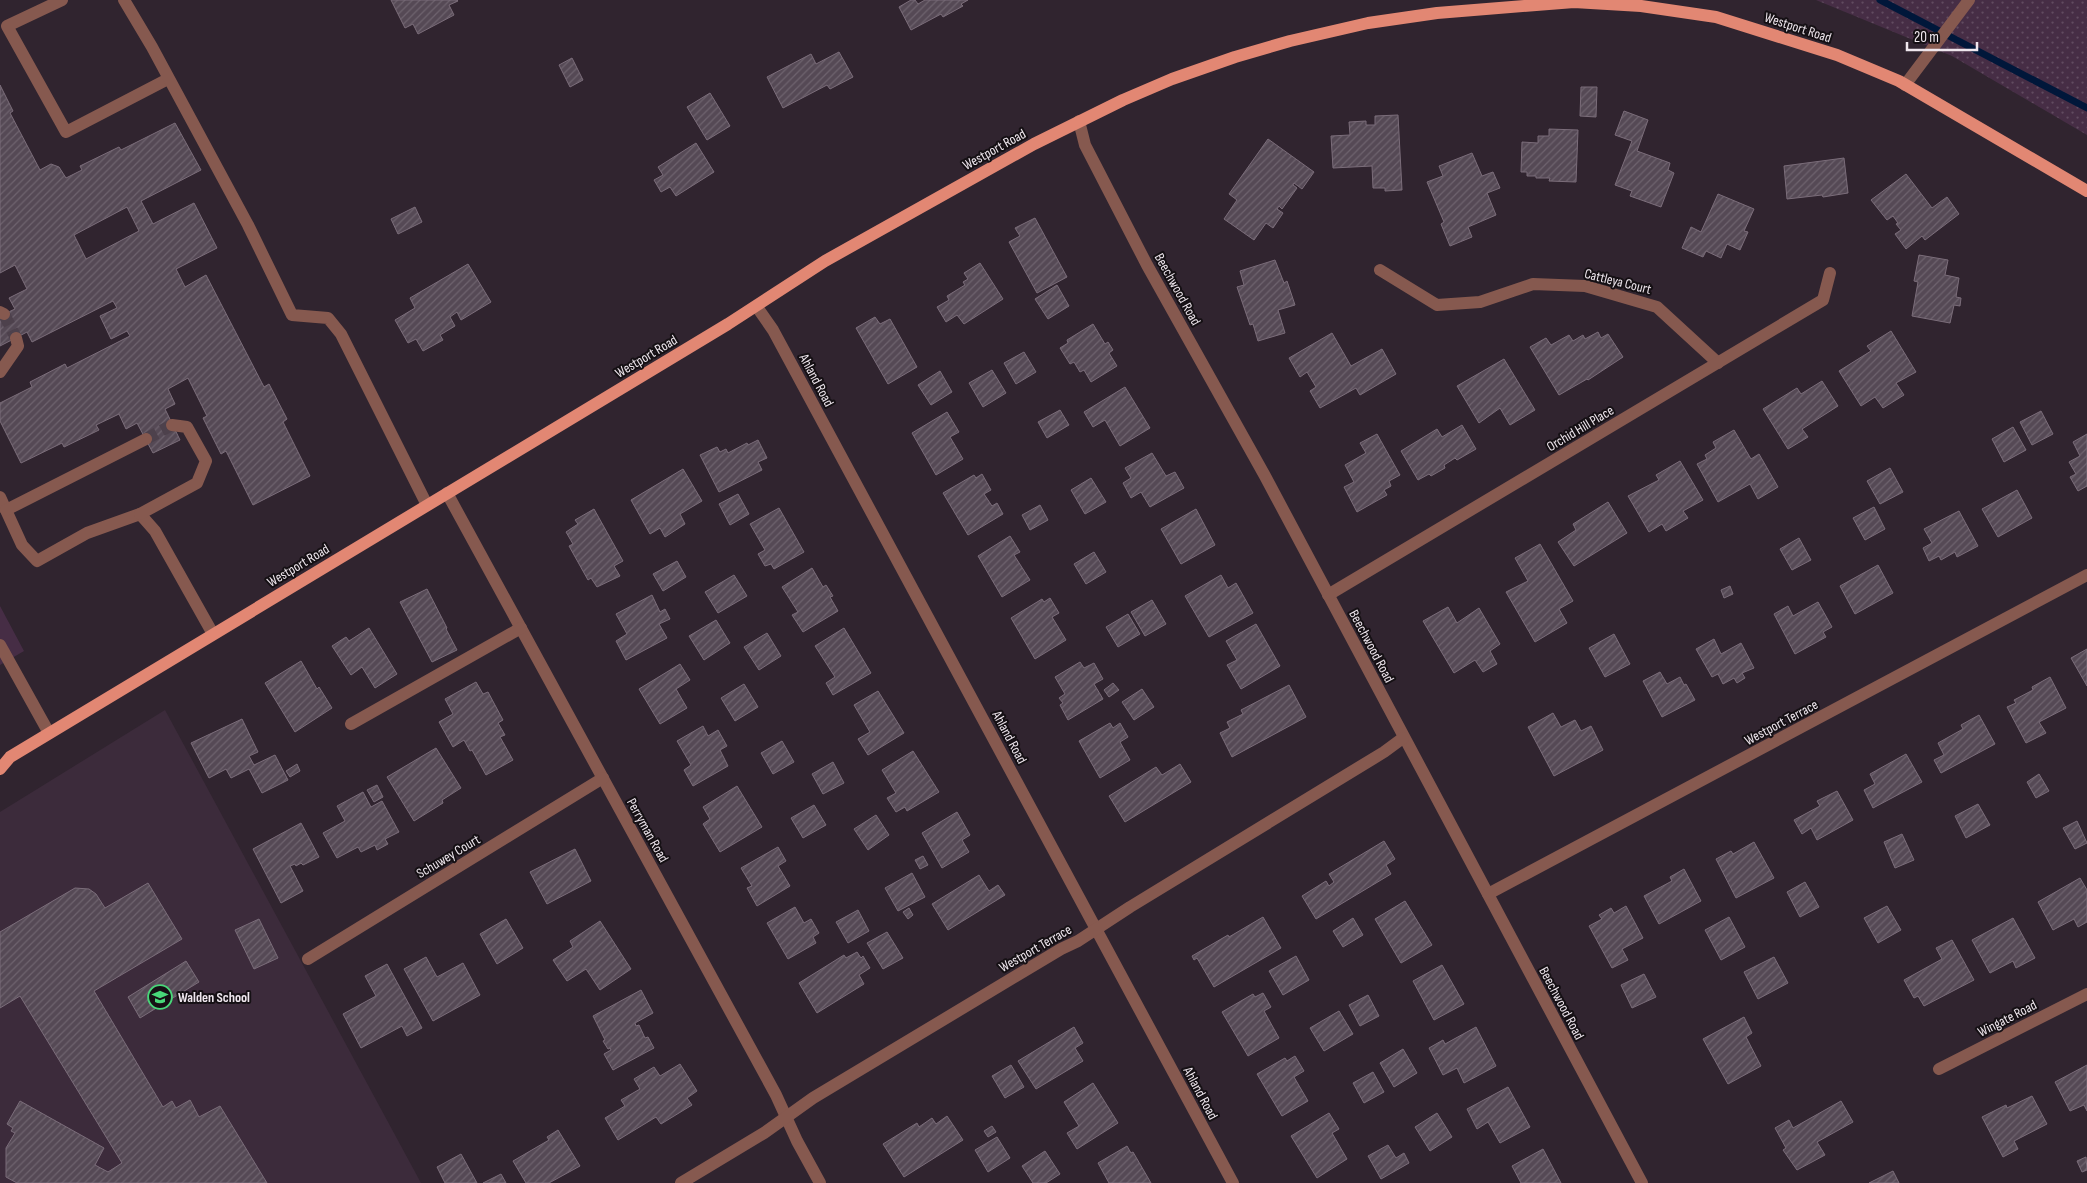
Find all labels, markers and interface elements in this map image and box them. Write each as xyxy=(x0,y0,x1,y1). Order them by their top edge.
street label: Westport Road xyxy=(1762,9,1834,46)
scale bar xyxy=(1907,20,1977,52)
text: 20 m xyxy=(1914,28,1939,47)
street label: Westport Road xyxy=(960,125,1029,174)
street label: Beechwood Road xyxy=(1151,250,1204,328)
street label: Cattleya Court xyxy=(1583,265,1653,298)
street label: Westport Road xyxy=(612,331,681,382)
street label: Ahland Road xyxy=(795,350,838,410)
street label: Orchid Hill Place xyxy=(1544,402,1617,455)
street label: Westport Road xyxy=(264,540,333,591)
street label: Beechwood Road xyxy=(1345,607,1398,686)
street label: Westport Terrace xyxy=(1742,696,1821,749)
street label: Ahland Road xyxy=(988,707,1031,767)
street label: Perryman Road xyxy=(623,795,672,866)
street label: Schuwey Court xyxy=(413,831,483,882)
street label: Westport Terrace xyxy=(996,921,1075,976)
street label: Beechwood Road xyxy=(1535,964,1588,1043)
school or university icon: Walden School xyxy=(147,984,173,1010)
place label: Walden School xyxy=(178,989,250,1006)
street label: Wingate Road xyxy=(1975,996,2040,1041)
street label: Ahland Road xyxy=(1179,1063,1222,1123)

